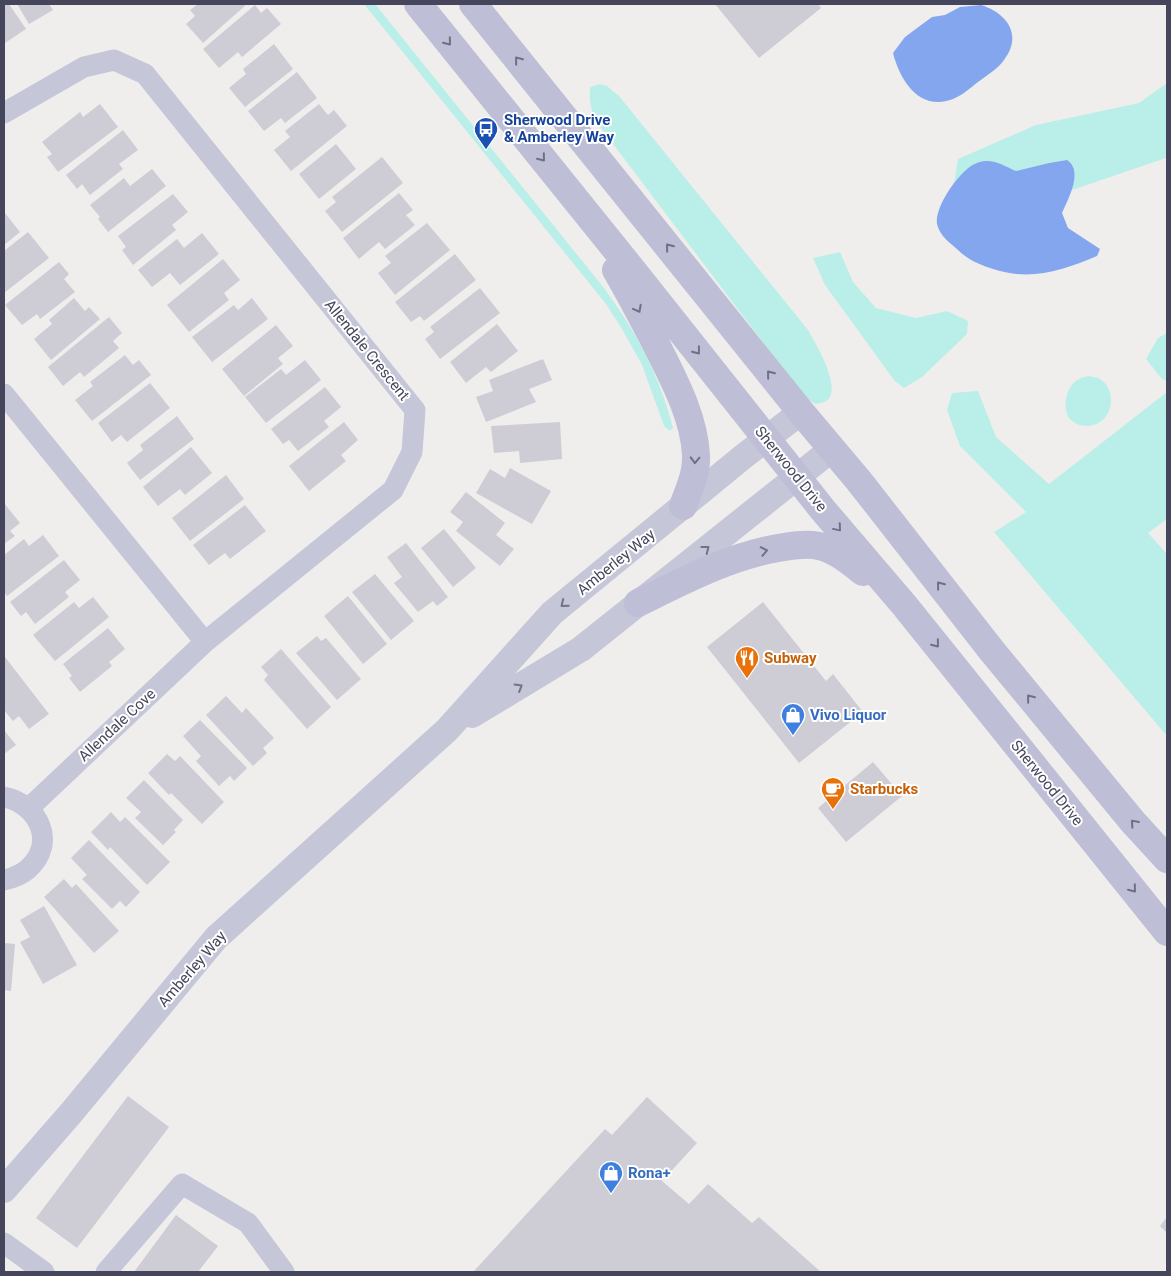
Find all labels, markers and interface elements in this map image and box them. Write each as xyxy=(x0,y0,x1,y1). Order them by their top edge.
one-way arrow xyxy=(443,36,452,45)
one-way arrow xyxy=(516,57,524,66)
place label: Sherwood Drive & Amberley Way xyxy=(504,111,615,146)
bus stop icon: Sherwood Drive & Amberley Way xyxy=(473,116,499,150)
one-way arrow xyxy=(537,152,546,161)
one-way arrow xyxy=(666,244,674,253)
street label: Allendale Crescent xyxy=(321,296,413,404)
one-way arrow xyxy=(632,304,642,313)
one-way arrow xyxy=(691,345,700,355)
one-way arrow xyxy=(768,371,776,380)
street label: Sherwood Drive xyxy=(751,423,831,515)
one-way arrow xyxy=(690,456,700,464)
one-way arrow xyxy=(833,522,841,531)
street label: Amberley Way xyxy=(573,525,659,599)
one-way arrow xyxy=(700,546,710,555)
one-way arrow xyxy=(759,546,768,556)
one-way arrow xyxy=(937,581,946,591)
one-way arrow xyxy=(561,598,570,607)
one-way arrow xyxy=(930,639,939,648)
restaurant icon: Subway xyxy=(734,645,760,679)
place label: Subway xyxy=(764,649,817,667)
one-way arrow xyxy=(514,683,523,693)
street label: Allendale Cove xyxy=(75,685,159,765)
one-way arrow xyxy=(1028,695,1036,704)
shop icon: Vivo Liquor xyxy=(780,702,806,736)
place label: Vivo Liquor xyxy=(810,706,887,724)
street label: Sherwood Drive xyxy=(1007,737,1087,829)
cafe icon: Starbucks xyxy=(820,776,846,810)
place label: Starbucks xyxy=(850,780,918,798)
one-way arrow xyxy=(1131,820,1140,829)
one-way arrow xyxy=(1127,883,1135,892)
street label: Amberley Way xyxy=(154,927,230,1011)
shop icon: Rona+ xyxy=(598,1160,624,1194)
place label: Rona+ xyxy=(628,1164,671,1182)

